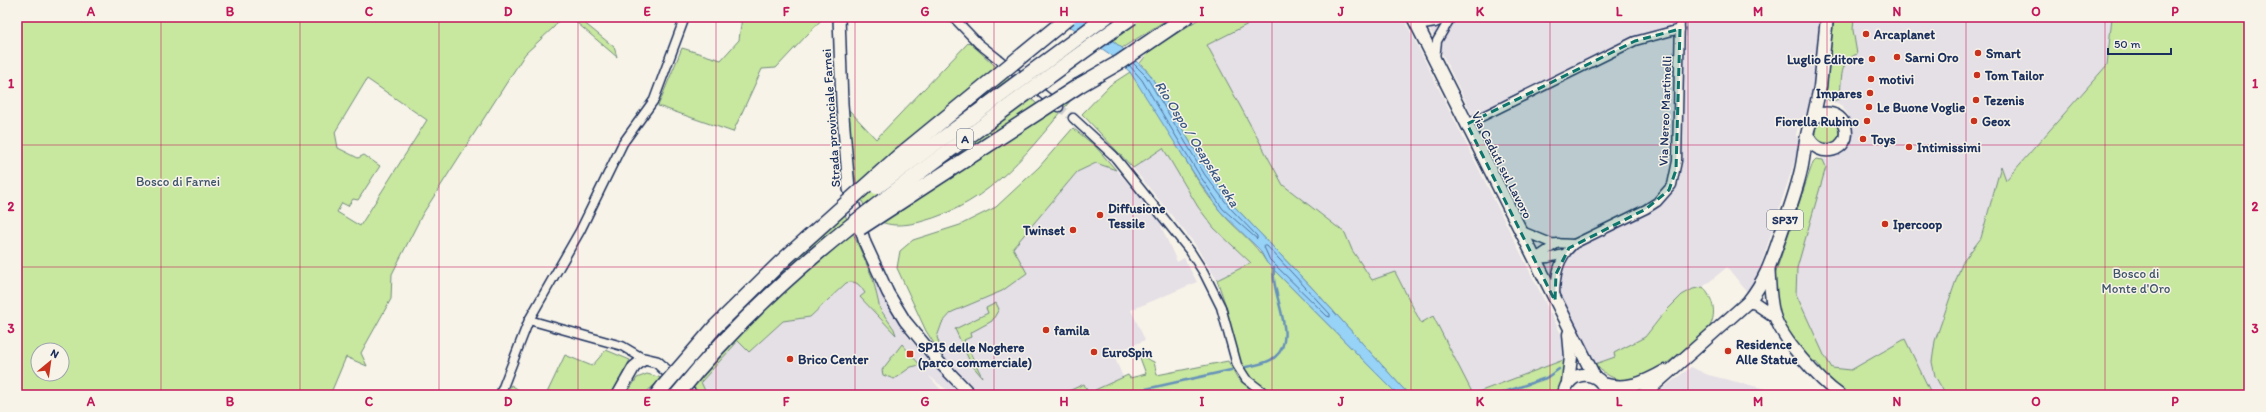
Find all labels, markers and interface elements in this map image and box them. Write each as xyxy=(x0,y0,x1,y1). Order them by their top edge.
text: A xyxy=(86,4,96,19)
text: B xyxy=(226,4,235,19)
text: C xyxy=(365,4,374,19)
text: D xyxy=(504,4,513,19)
text: E xyxy=(643,4,651,19)
text: F xyxy=(783,4,790,19)
text: G xyxy=(921,4,930,19)
text: H xyxy=(1060,4,1069,19)
text: I xyxy=(1200,4,1205,19)
text: J xyxy=(1337,4,1345,19)
text: K xyxy=(1476,4,1485,19)
text: L xyxy=(1616,4,1623,19)
text: M xyxy=(1753,4,1763,19)
text: N xyxy=(1893,4,1902,19)
text: O xyxy=(2031,4,2041,19)
text: P xyxy=(2171,4,2179,19)
place label: Arcaplanet xyxy=(1873,27,1935,43)
marker: Arcaplanet xyxy=(1861,29,1871,39)
scale bar xyxy=(2108,30,2171,56)
text: 50 m xyxy=(2114,37,2140,51)
place label: Smart xyxy=(1986,46,2021,61)
street label: Strada provinciale Farnei xyxy=(819,48,843,188)
marker: Smart xyxy=(1973,48,1983,58)
place label: Sarni Oro xyxy=(1905,50,1959,65)
place label: Luglio Editore xyxy=(1787,52,1864,68)
marker: Sarni Oro xyxy=(1892,52,1902,62)
marker: Luglio Editore xyxy=(1867,54,1877,64)
street label: Via Nereo Martinelli xyxy=(1656,56,1674,166)
place label: Tom Tailor xyxy=(1984,68,2045,83)
marker: Tom Tailor xyxy=(1972,70,1982,80)
place label: motivi xyxy=(1878,72,1914,87)
marker: motivi xyxy=(1866,74,1876,84)
text: 1 xyxy=(8,76,14,91)
text: 1 xyxy=(2252,76,2258,91)
water label: Rio Ospo / Osapska reka xyxy=(1151,78,1243,211)
place label: Impares xyxy=(1816,86,1862,102)
marker: Impares xyxy=(1865,88,1875,98)
place label: Tezenis xyxy=(1983,93,2025,108)
marker: Tezenis xyxy=(1971,95,1981,105)
place label: Le Buone Voglie xyxy=(1877,100,1965,116)
marker: Le Buone Voglie xyxy=(1864,102,1874,112)
street label: Via Caduti sul Lavoro xyxy=(1468,109,1536,221)
place label: Fiorella Rubino xyxy=(1775,114,1859,129)
place label: Geox xyxy=(1982,114,2011,129)
marker: Fiorella Rubino xyxy=(1862,116,1872,126)
marker: Geox xyxy=(1969,116,1979,126)
road number: A xyxy=(957,129,973,149)
place label: Toys xyxy=(1870,132,1896,148)
marker: Toys xyxy=(1858,134,1868,144)
place label: Intimissimi xyxy=(1917,140,1981,155)
marker: Intimissimi xyxy=(1904,142,1914,152)
park label: Bosco di Farnei xyxy=(136,174,220,189)
text: 2 xyxy=(8,199,15,214)
text: 2 xyxy=(2252,199,2259,214)
place label: Diffusione Tessile xyxy=(1107,201,1165,231)
marker: Diffusione Tessile xyxy=(1095,210,1105,220)
road number: SP37 xyxy=(1767,210,1803,230)
place label: Ipercoop xyxy=(1893,217,1942,233)
marker: Ipercoop xyxy=(1880,219,1890,229)
place label: Twinset xyxy=(1022,223,1065,238)
marker: Twinset xyxy=(1068,225,1078,235)
park label: Bosco di Monte d'Oro xyxy=(2102,266,2171,296)
text: 3 xyxy=(7,321,15,336)
text: 3 xyxy=(2251,321,2259,336)
place label: famila xyxy=(1054,323,1090,338)
marker: famila xyxy=(1041,325,1051,335)
place label: Residence Alle Statue xyxy=(1735,337,1798,367)
place label: SP15 delle Noghere (parco commerciale) xyxy=(918,340,1032,371)
north arrow xyxy=(30,342,70,382)
place label: EuroSpin xyxy=(1102,345,1153,361)
text: N xyxy=(48,346,61,361)
marker: Residence Alle Statue xyxy=(1723,346,1733,356)
marker: EuroSpin xyxy=(1089,347,1099,357)
marker: SP15 delle Noghere (parco commerciale) xyxy=(905,349,915,359)
place label: Brico Center xyxy=(798,352,869,367)
marker: Brico Center xyxy=(785,354,795,364)
text: A xyxy=(86,394,96,409)
text: B xyxy=(226,394,235,409)
text: C xyxy=(365,394,374,409)
text: D xyxy=(504,394,513,409)
text: E xyxy=(643,394,651,409)
text: F xyxy=(783,394,790,409)
text: G xyxy=(921,394,930,409)
text: H xyxy=(1060,394,1069,409)
text: I xyxy=(1200,394,1205,409)
text: J xyxy=(1337,394,1345,409)
text: K xyxy=(1476,394,1485,409)
text: L xyxy=(1616,394,1623,409)
text: M xyxy=(1753,394,1763,409)
text: N xyxy=(1893,394,1902,409)
text: O xyxy=(2031,394,2041,409)
text: P xyxy=(2171,394,2179,409)

